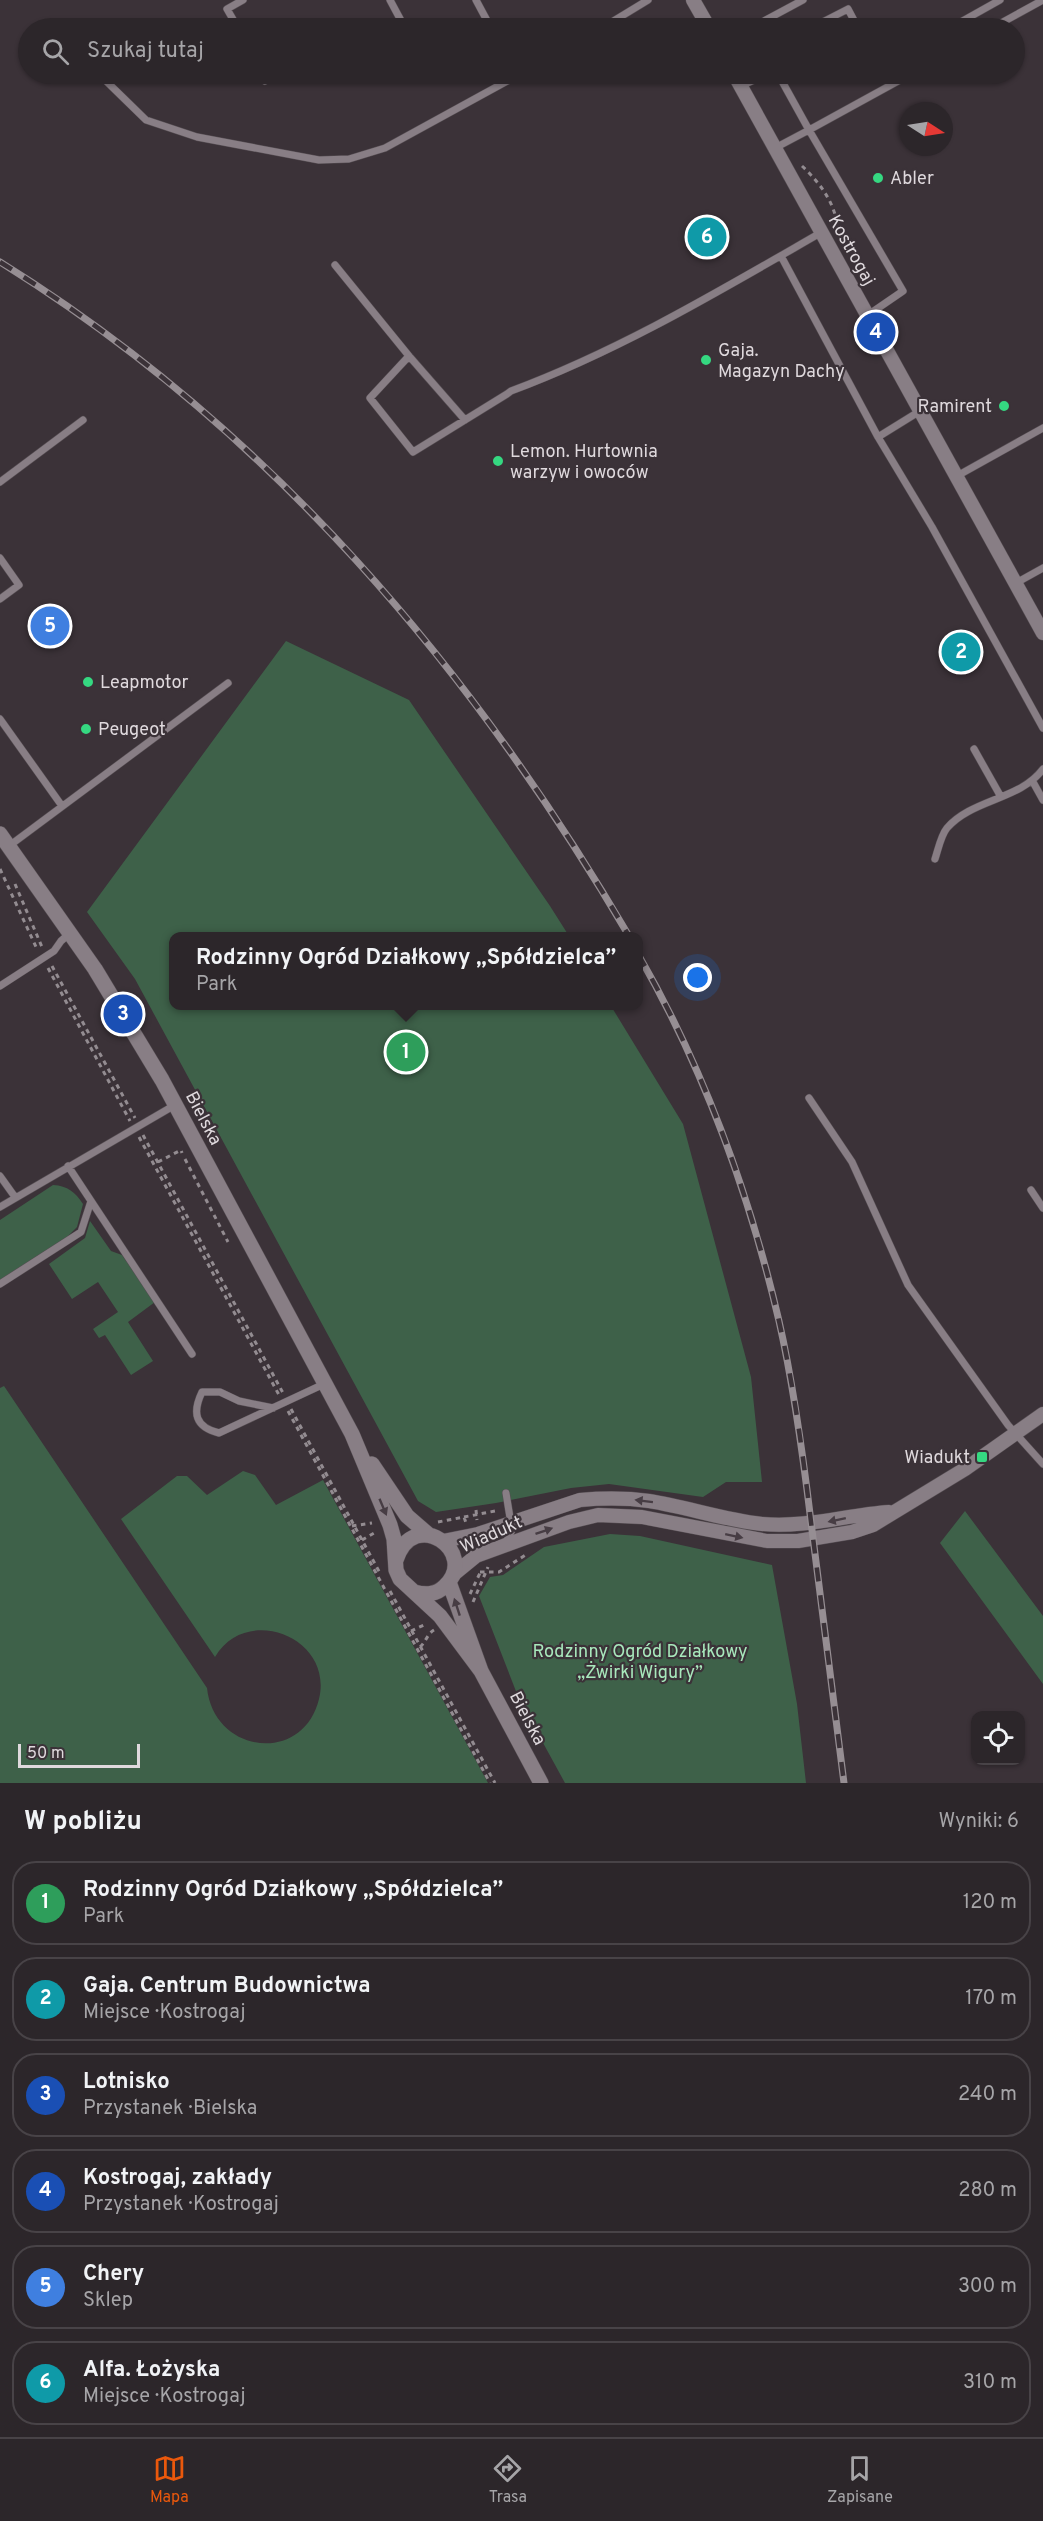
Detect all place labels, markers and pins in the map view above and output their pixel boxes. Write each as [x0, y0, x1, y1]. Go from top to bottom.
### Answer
place label: Abler [890, 168, 934, 191]
marker: Abler [871, 171, 885, 185]
pin: 6 [688, 214, 726, 260]
pin: 4 [856, 310, 896, 354]
place label: Gaja. Magazyn Dachy [718, 340, 845, 384]
marker: Gaja. Magazyn Dachy [699, 353, 713, 367]
place label: Ramirent [918, 396, 992, 419]
marker: Ramirent [997, 399, 1011, 413]
place label: Lemon. Hurtownia warzyw i owoców [510, 441, 658, 485]
marker: Lemon. Hurtownia warzyw i owoców [491, 454, 505, 468]
pin: 5 [31, 604, 70, 648]
pin: 2 [942, 630, 980, 674]
place label: Leapmotor [100, 672, 188, 695]
marker: Leapmotor [81, 675, 95, 689]
place label: Peugeot [98, 719, 166, 742]
marker: Peugeot [79, 722, 93, 736]
pin: 3 [104, 992, 142, 1036]
pin: 1 [386, 1030, 426, 1074]
place label: Wiadukt [904, 1447, 970, 1470]
marker: Wiadukt [975, 1450, 989, 1464]

